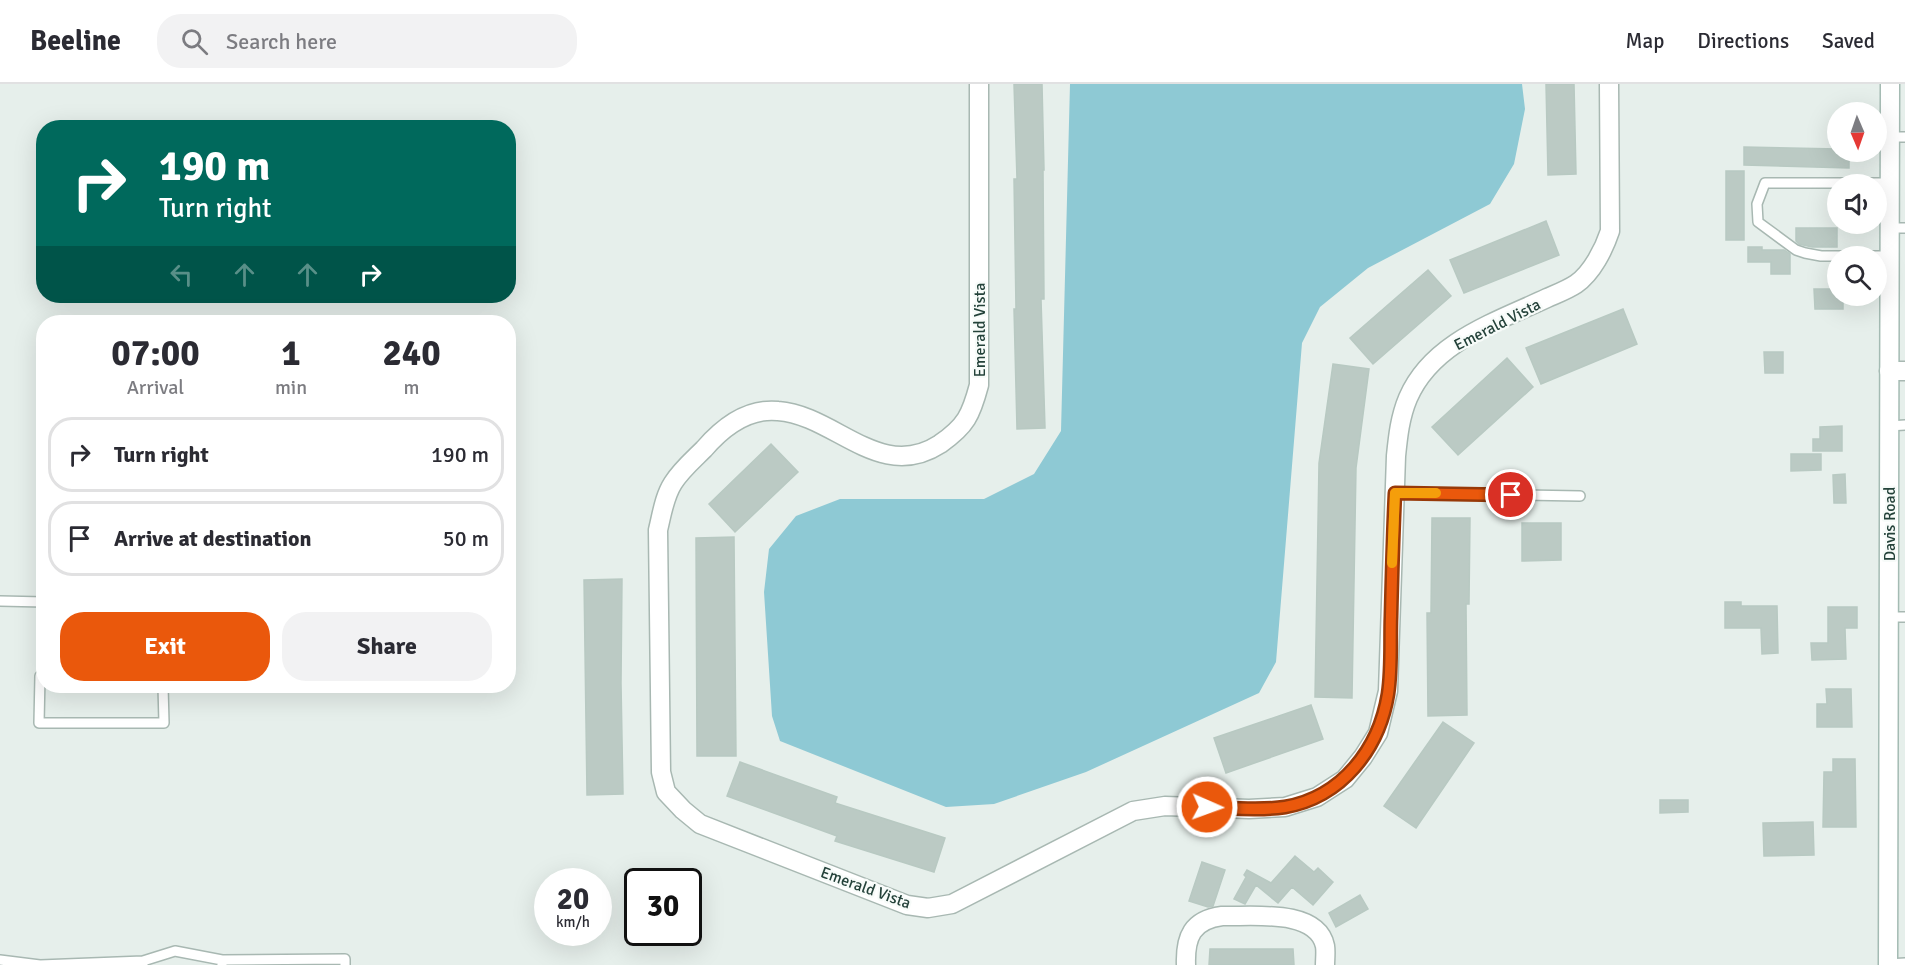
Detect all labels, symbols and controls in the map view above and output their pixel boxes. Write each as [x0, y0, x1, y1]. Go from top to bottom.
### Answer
search box [157, 14, 577, 68]
text: Beeline [30, 24, 121, 58]
icon: search [178, 25, 211, 58]
text: Search here [226, 28, 337, 55]
text: Map [1626, 28, 1664, 54]
text: Directions [1697, 28, 1789, 54]
text: Saved [1822, 28, 1875, 54]
north arrow [1827, 102, 1887, 162]
map controls [1827, 102, 1887, 306]
text: 190 m [159, 141, 270, 192]
icon: right [60, 144, 138, 222]
button: sound [1827, 174, 1887, 234]
text: Turn right [159, 192, 272, 225]
button: search [1827, 246, 1887, 306]
icon: left [165, 258, 198, 291]
icon: ahead [228, 258, 261, 291]
icon: ahead [291, 258, 324, 291]
icon: right [354, 258, 387, 291]
street label: Emerald Vista [970, 283, 990, 377]
street label: Emerald Vista [1451, 295, 1544, 355]
text: 07:00 [111, 331, 200, 376]
text: 1 [281, 331, 301, 376]
text: 240 [382, 331, 441, 376]
text: Arrival [127, 375, 184, 400]
text: min [275, 375, 307, 400]
text: m [404, 375, 420, 400]
icon: right [63, 438, 96, 471]
text: Turn right [114, 441, 209, 468]
text: 190 m [431, 441, 489, 468]
pin [1485, 469, 1536, 520]
icon: arrive [1494, 478, 1527, 511]
street label: Davis Road [1880, 487, 1900, 561]
icon: arrive [63, 522, 96, 555]
text: Arrive at destination [114, 525, 311, 552]
text: 50 m [443, 525, 489, 552]
button: Exit [60, 612, 270, 681]
button: Share [282, 612, 492, 681]
position arrow [1175, 775, 1239, 839]
street label: Emerald Vista [818, 862, 914, 914]
speed limit sign: 30 [624, 868, 702, 946]
text: 20 [557, 881, 589, 918]
text: km/h [556, 913, 590, 931]

